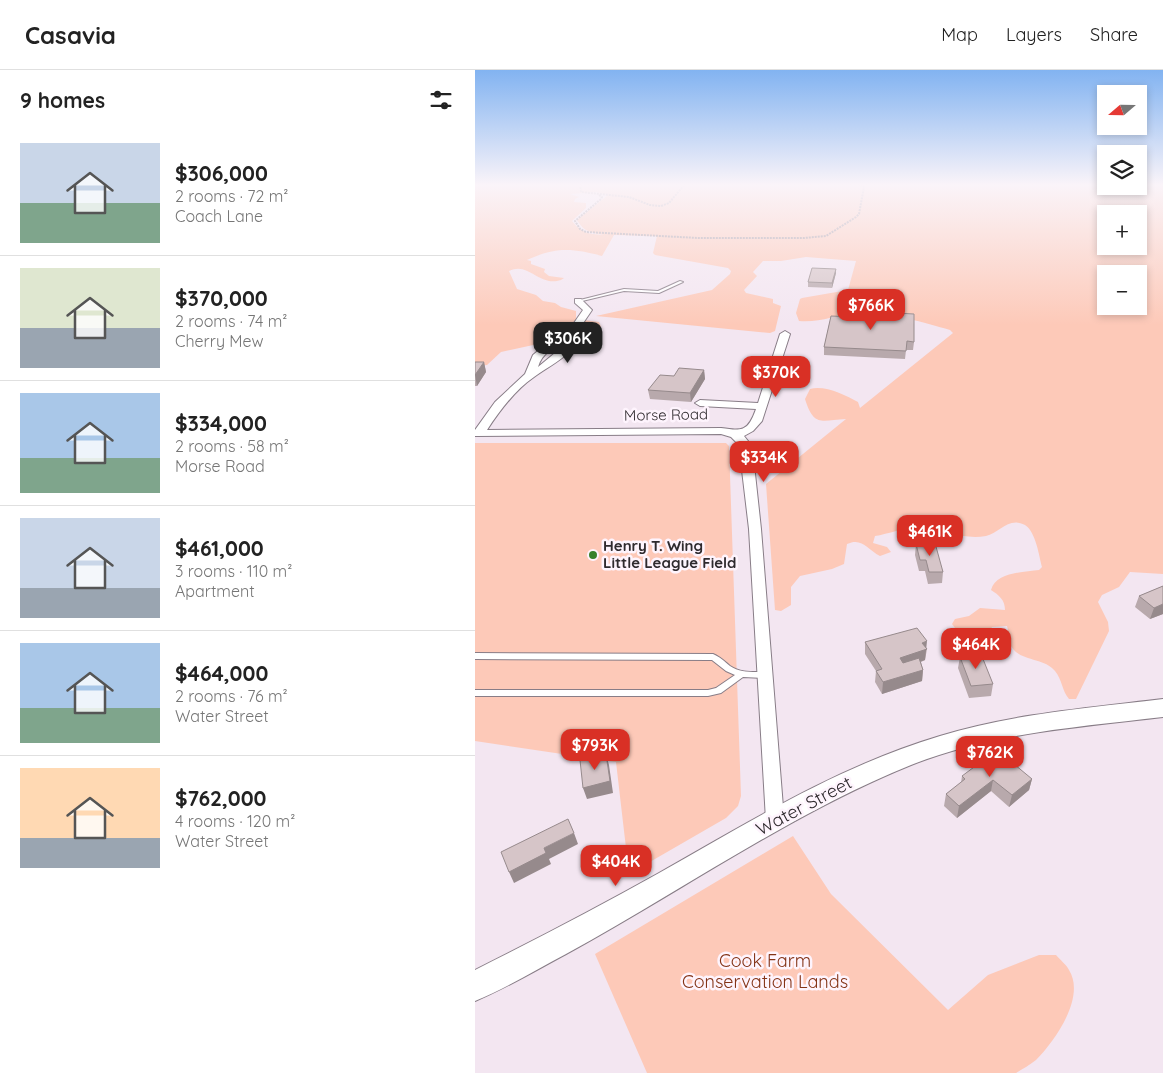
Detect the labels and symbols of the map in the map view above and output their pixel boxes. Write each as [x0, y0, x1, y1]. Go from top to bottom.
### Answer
north arrow [1097, 85, 1147, 135]
pin: $766K [836, 288, 906, 331]
pin: $306K [533, 322, 603, 364]
pin: $370K [741, 356, 811, 398]
street label: Morse Road [624, 404, 708, 425]
pin: $334K [729, 440, 799, 483]
pin: $461K [895, 514, 965, 557]
place label: Henry T. Wing Little League Field [603, 536, 736, 572]
marker: Henry T. Wing Little League Field [587, 549, 599, 561]
pin: $464K [941, 628, 1011, 670]
pin: $793K [560, 728, 630, 771]
pin: $762K [955, 736, 1025, 778]
street label: Water Street [752, 771, 856, 840]
pin: $404K [581, 844, 651, 887]
park label: Cook Farm Conservation Lands [682, 949, 848, 993]

